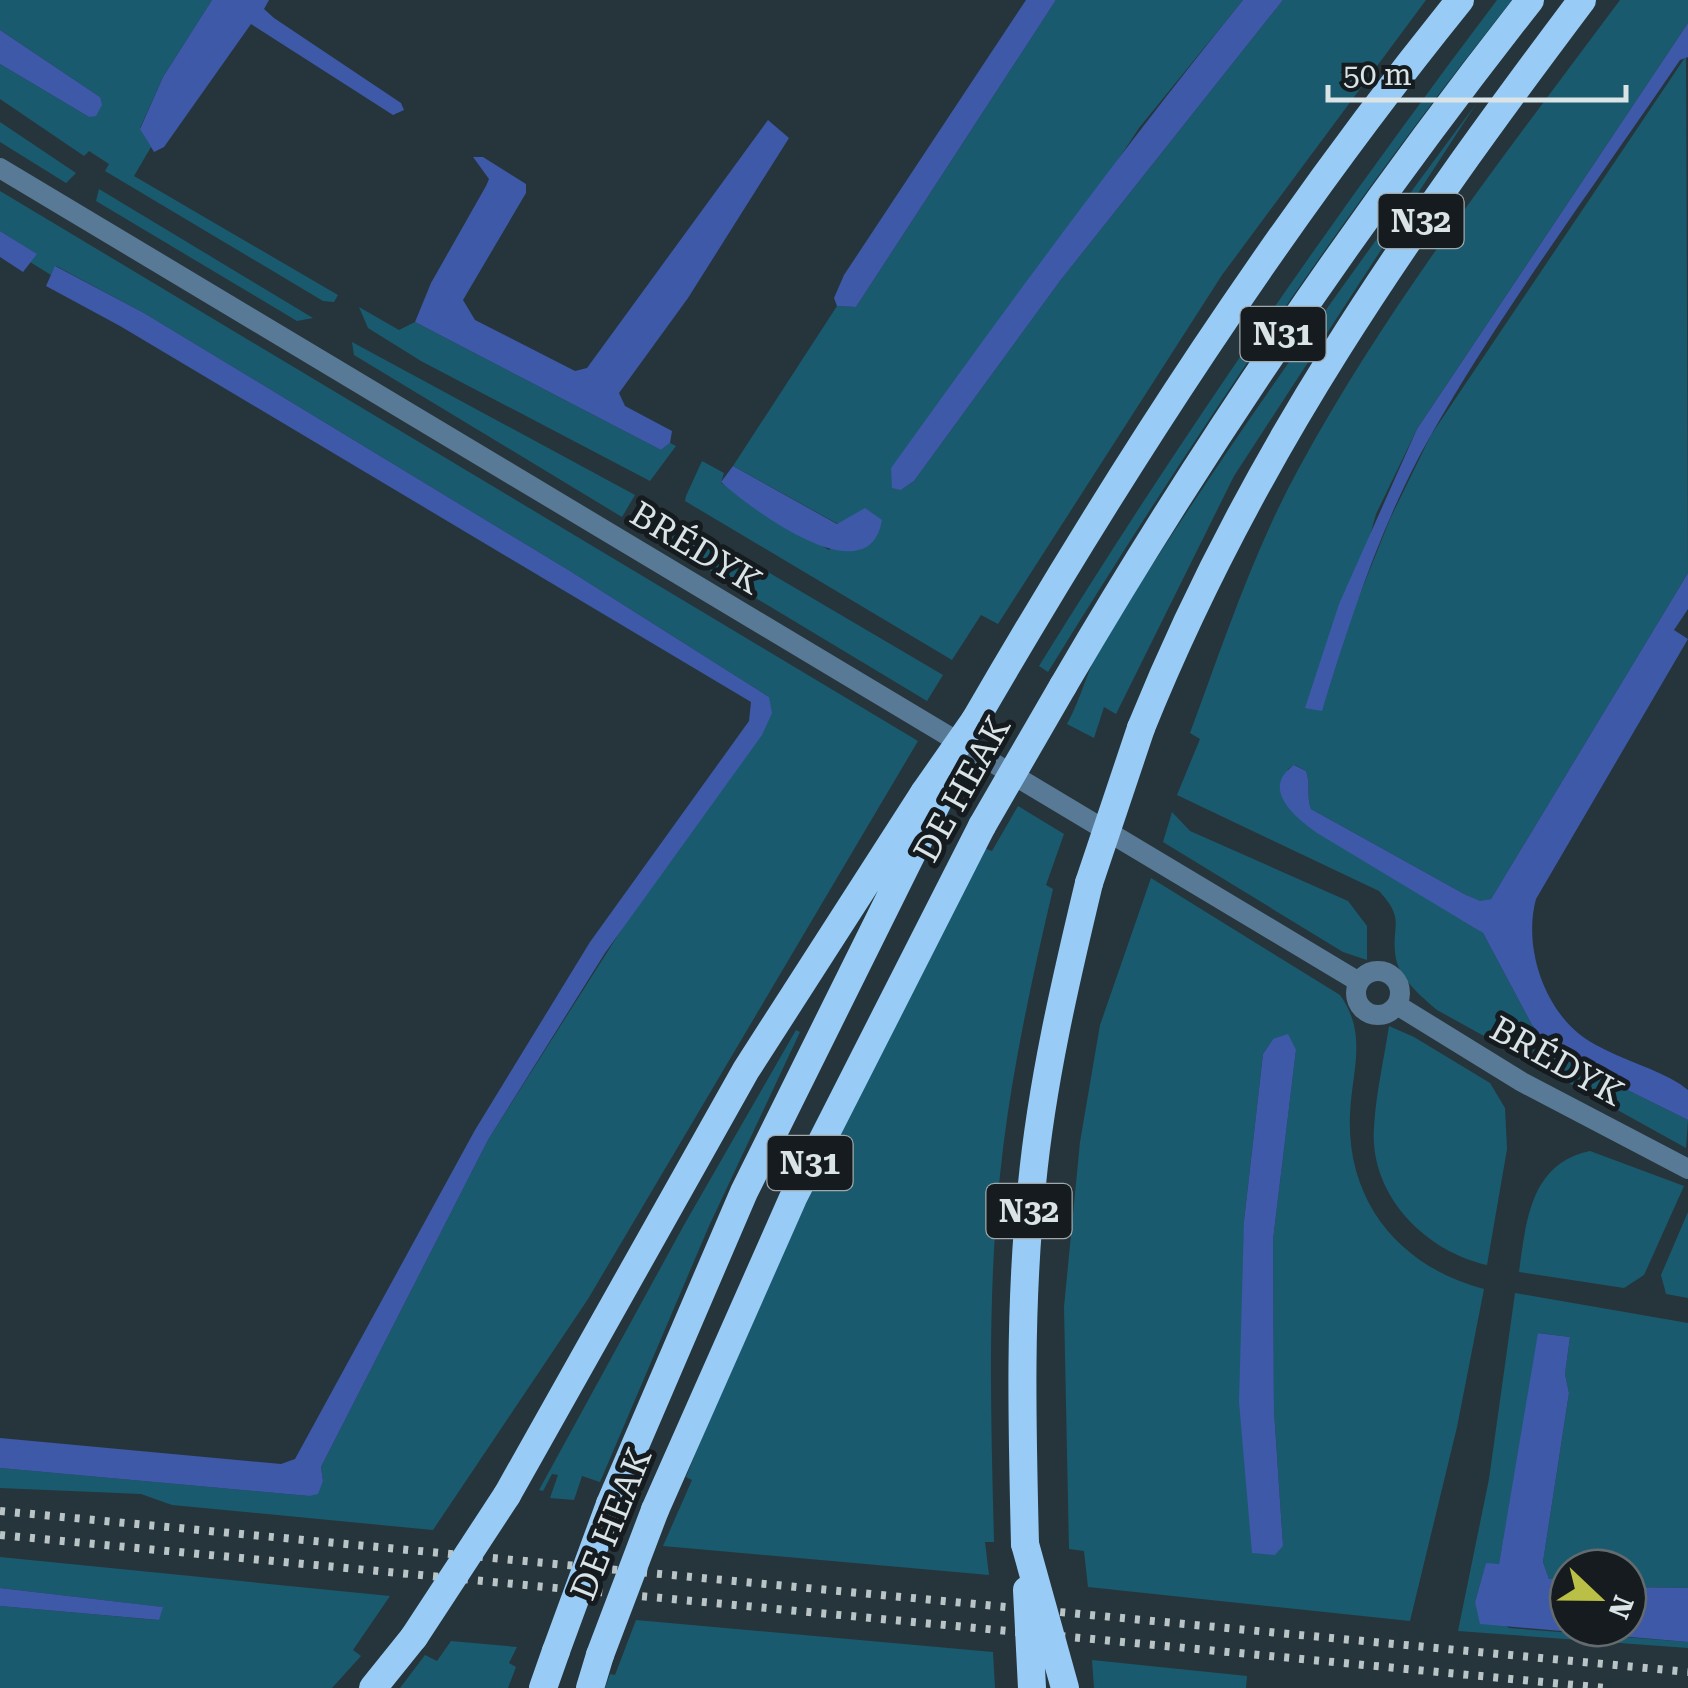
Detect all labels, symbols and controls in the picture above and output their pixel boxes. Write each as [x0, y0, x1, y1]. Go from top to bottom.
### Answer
scale bar [1328, 40, 1626, 102]
text: 50 m [1343, 57, 1412, 92]
road number: N32 [1378, 194, 1464, 248]
road number: N31 [1240, 307, 1326, 361]
street label: BRÉDYK [623, 493, 769, 603]
street label: DE HEAK [906, 709, 1019, 869]
street label: BRÉDYK [1483, 1008, 1630, 1115]
road number: N31 [768, 1136, 852, 1190]
road number: N32 [986, 1184, 1072, 1238]
street label: DE HEAK [563, 1442, 660, 1606]
north arrow [1548, 1548, 1648, 1648]
text: N [1601, 1591, 1640, 1623]

